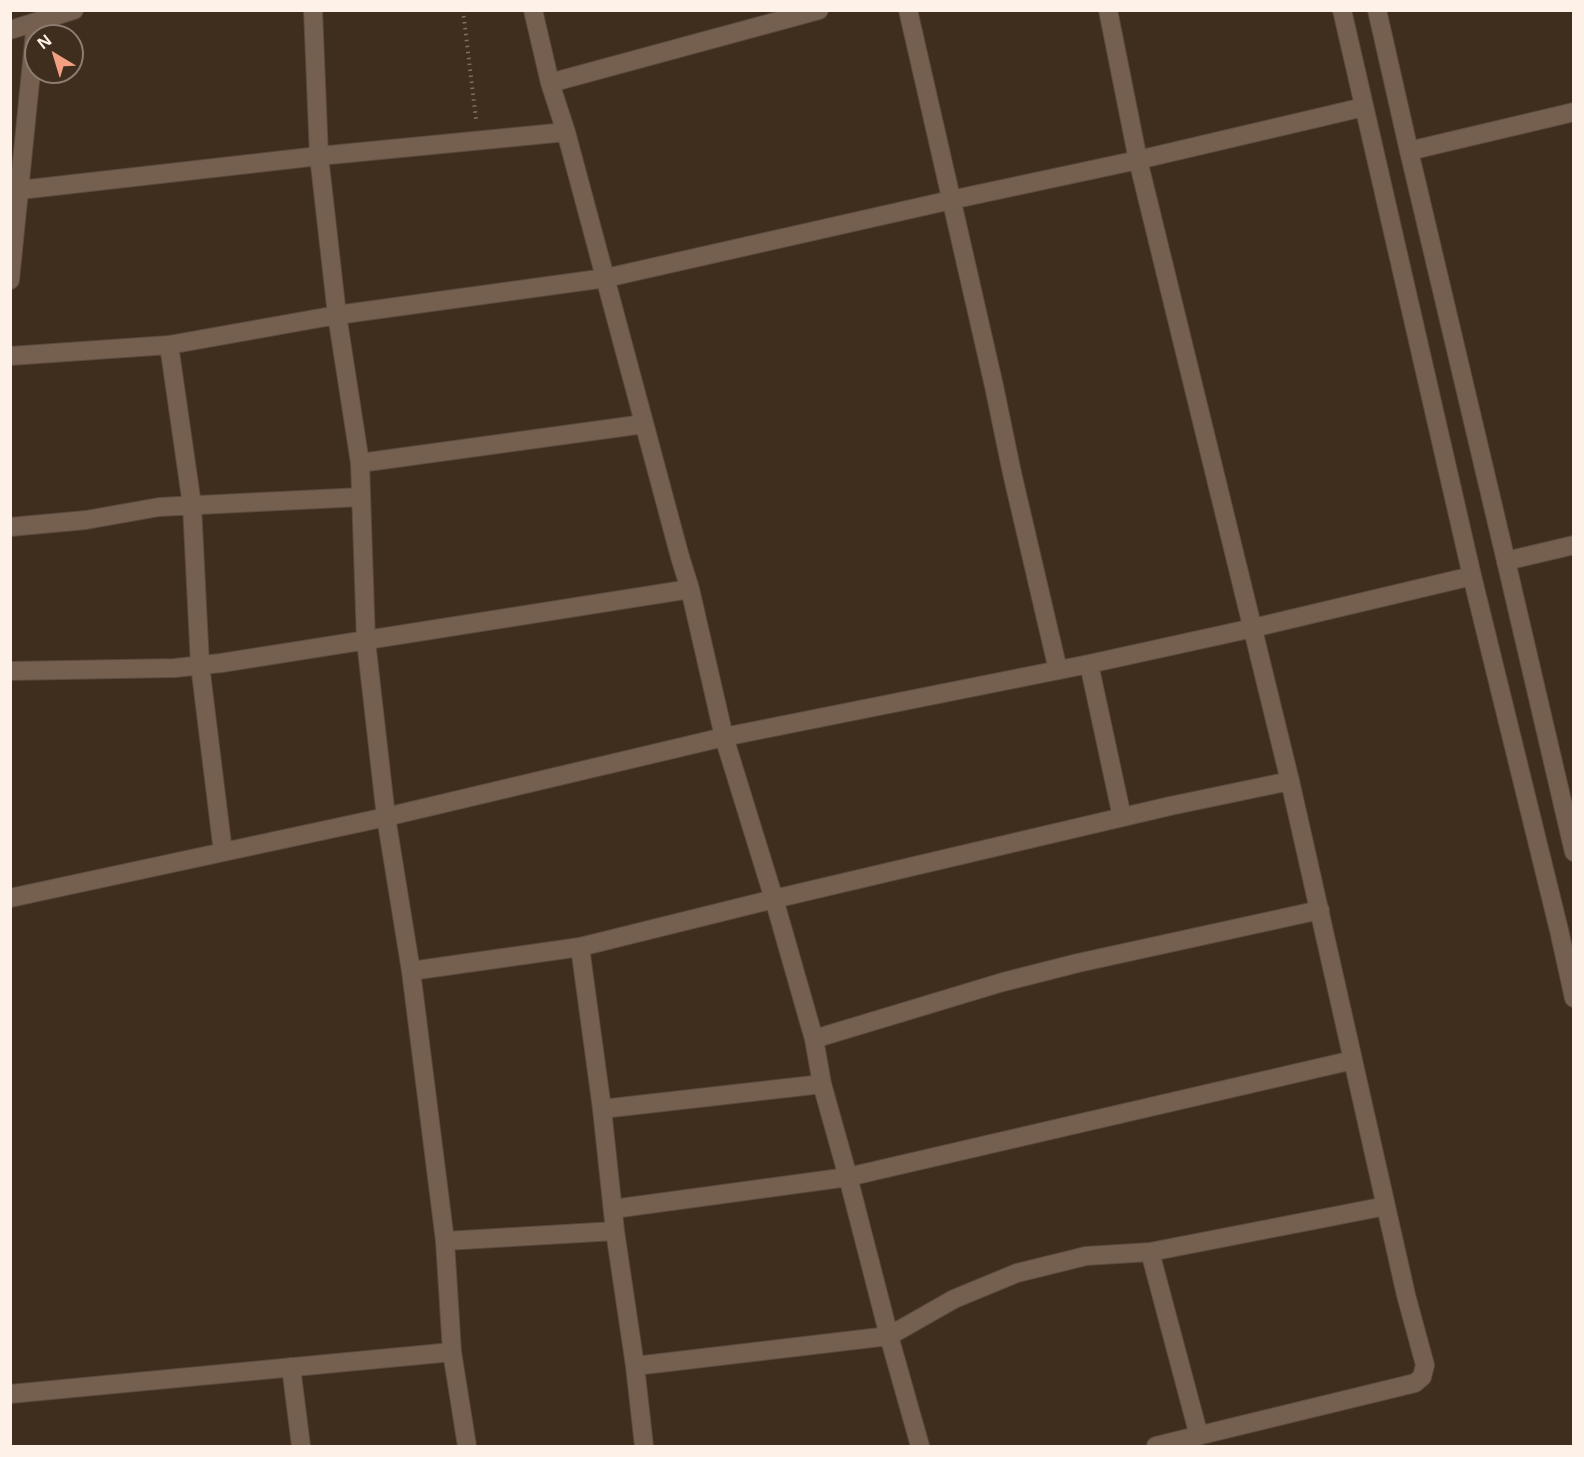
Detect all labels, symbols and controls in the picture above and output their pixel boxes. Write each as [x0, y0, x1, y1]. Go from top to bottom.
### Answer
north arrow [24, 24, 84, 84]
text: N [32, 29, 56, 54]

